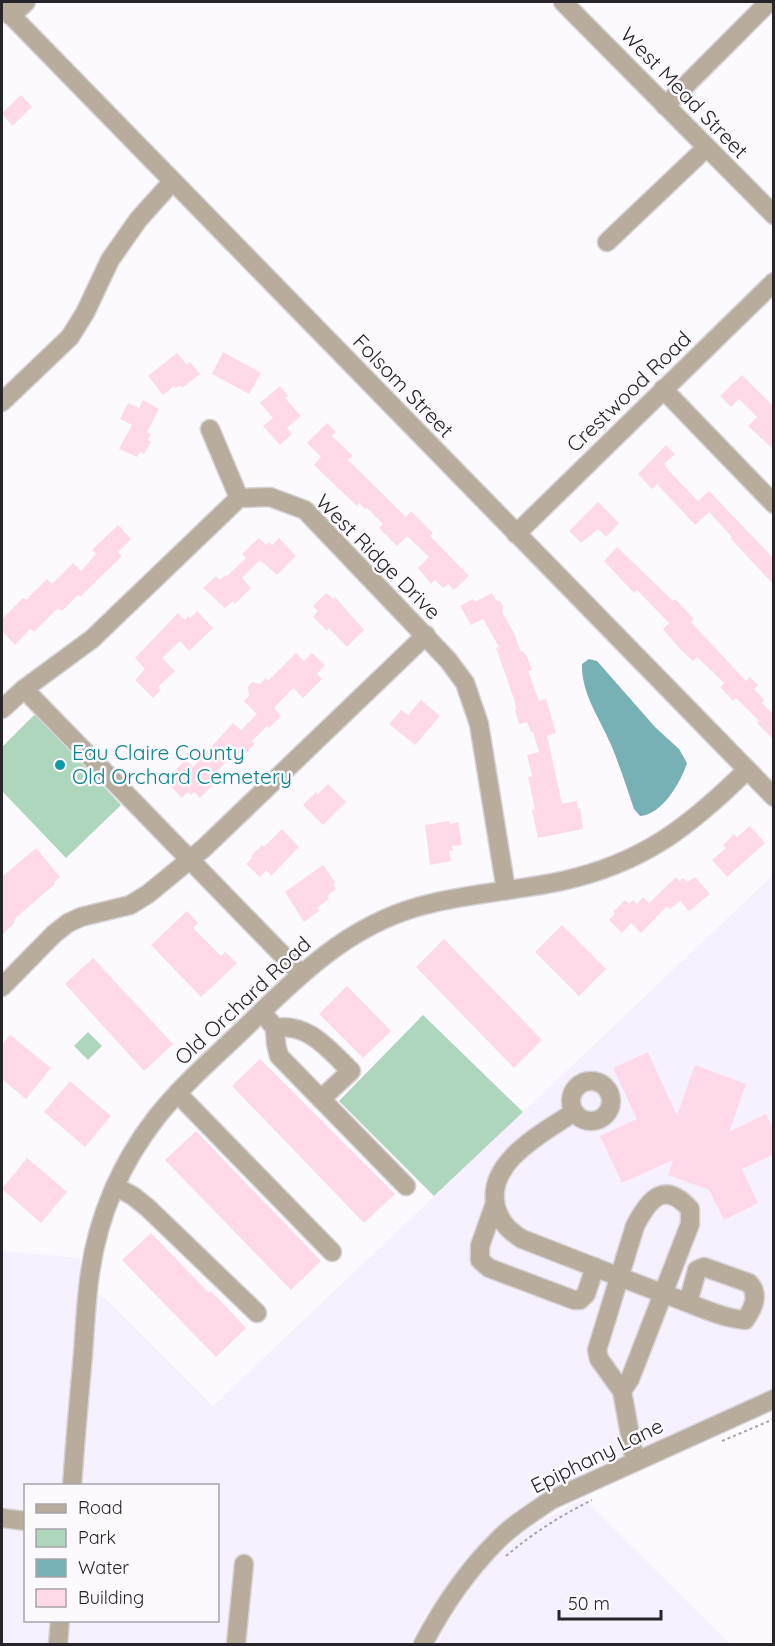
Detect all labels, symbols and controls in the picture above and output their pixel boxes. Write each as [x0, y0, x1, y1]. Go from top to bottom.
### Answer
street label: West Mead Street [615, 21, 754, 163]
street label: Crestwood Road [561, 325, 696, 457]
street label: Folsom Street [348, 328, 460, 442]
street label: West Ridge Drive [311, 488, 447, 624]
place label: Eau Claire County Old Orchard Cemetery [72, 739, 292, 789]
marker: Eau Claire County Old Orchard Cemetery [53, 758, 67, 772]
street label: Old Orchard Road [169, 931, 316, 1070]
street label: Epiphany Lane [526, 1412, 667, 1498]
legend [24, 1484, 219, 1622]
text: Road [78, 1496, 123, 1519]
text: Park [78, 1526, 116, 1549]
text: Water [78, 1556, 129, 1579]
scale bar [559, 1583, 661, 1621]
text: Building [78, 1586, 144, 1609]
text: 50 m [568, 1592, 610, 1615]

